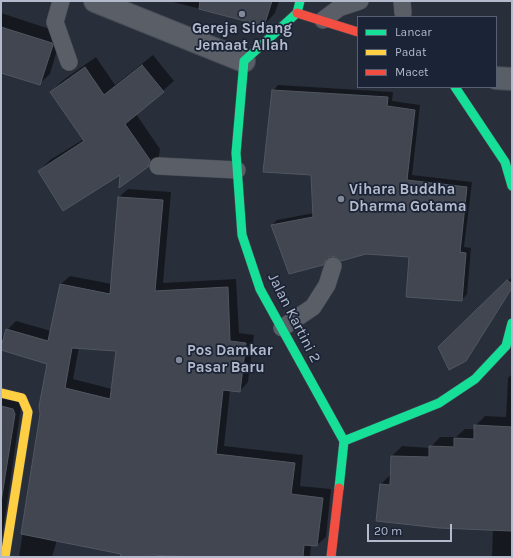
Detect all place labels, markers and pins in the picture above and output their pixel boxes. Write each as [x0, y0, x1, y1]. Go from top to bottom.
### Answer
marker: Gereja Sidang Jemaat Allah [237, 9, 247, 19]
place label: Gereja Sidang Jemaat Allah [192, 20, 292, 55]
place label: Vihara Buddha Dharma Gotama [349, 181, 466, 216]
marker: Vihara Buddha Dharma Gotama [336, 194, 346, 204]
place label: Pos Damkar Pasar Baru [187, 342, 273, 377]
marker: Pos Damkar Pasar Baru [174, 355, 184, 365]

